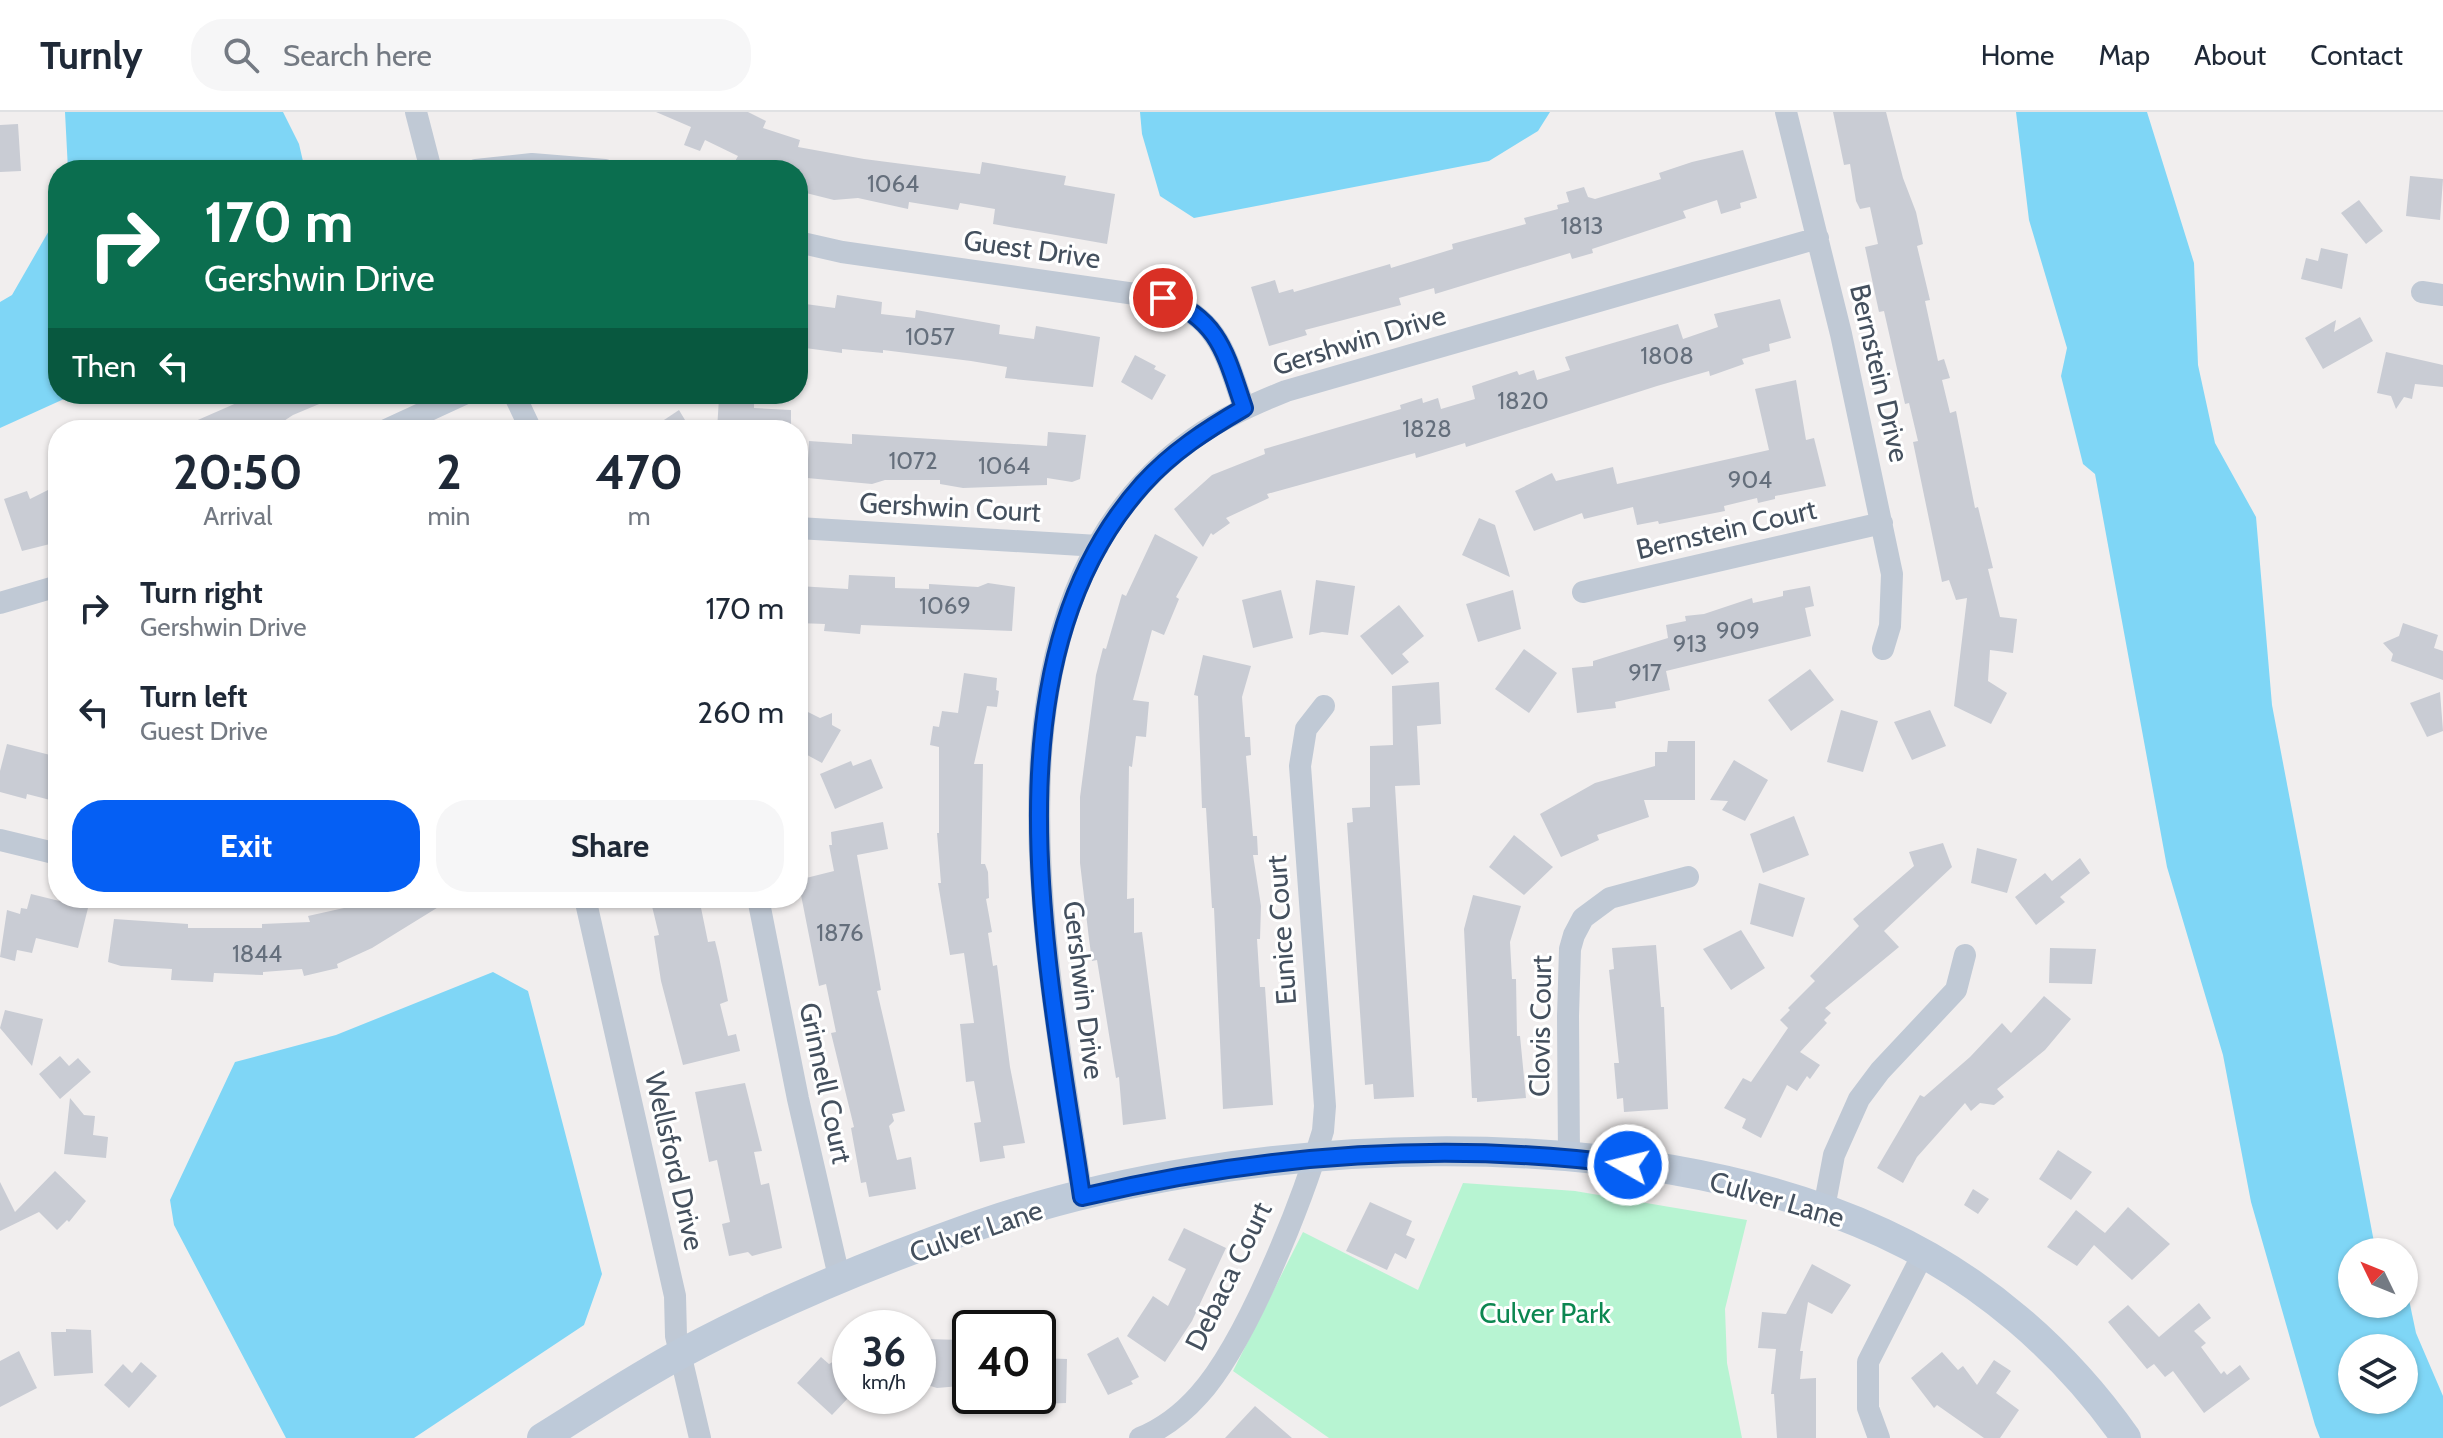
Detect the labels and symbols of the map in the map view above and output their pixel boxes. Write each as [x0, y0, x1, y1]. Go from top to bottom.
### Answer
house number: 1064 [867, 169, 919, 198]
house number: 1813 [1560, 211, 1604, 240]
street label: Guest Drive [961, 223, 1103, 275]
pin [1129, 264, 1197, 332]
street label: Bernstein Drive [1843, 281, 1917, 465]
street label: Gershwin Drive [1268, 298, 1450, 382]
house number: 1057 [905, 322, 955, 351]
house number: 1808 [1640, 341, 1694, 370]
house number: 1820 [1497, 386, 1549, 415]
house number: 1828 [1402, 414, 1452, 443]
house number: 1072 [889, 446, 937, 475]
house number: 1064 [978, 451, 1030, 480]
house number: 904 [1728, 465, 1772, 494]
street label: Gershwin Court [858, 485, 1042, 529]
street label: Bernstein Court [1633, 492, 1819, 566]
house number: 1069 [919, 591, 971, 620]
house number: 909 [1716, 616, 1760, 645]
house number: 913 [1673, 629, 1707, 658]
house number: 917 [1628, 658, 1662, 687]
street label: Eunice Court [1259, 854, 1303, 1006]
street label: Gershwin Drive [1056, 899, 1112, 1081]
house number: 1876 [816, 918, 864, 947]
house number: 1844 [232, 939, 282, 968]
street label: Clovis Court [1522, 955, 1558, 1097]
street label: Grinnell Court [792, 999, 860, 1167]
street label: Wellsford Drive [638, 1068, 712, 1254]
position arrow [1586, 1123, 1670, 1207]
street label: Culver Lane [1706, 1164, 1848, 1234]
street label: Culver Lane [905, 1192, 1047, 1270]
street label: Debaca Court [1177, 1196, 1279, 1356]
north arrow [2338, 1238, 2418, 1318]
park label: Culver Park [1479, 1296, 1611, 1330]
speed limit sign: 40 [952, 1310, 1056, 1414]

